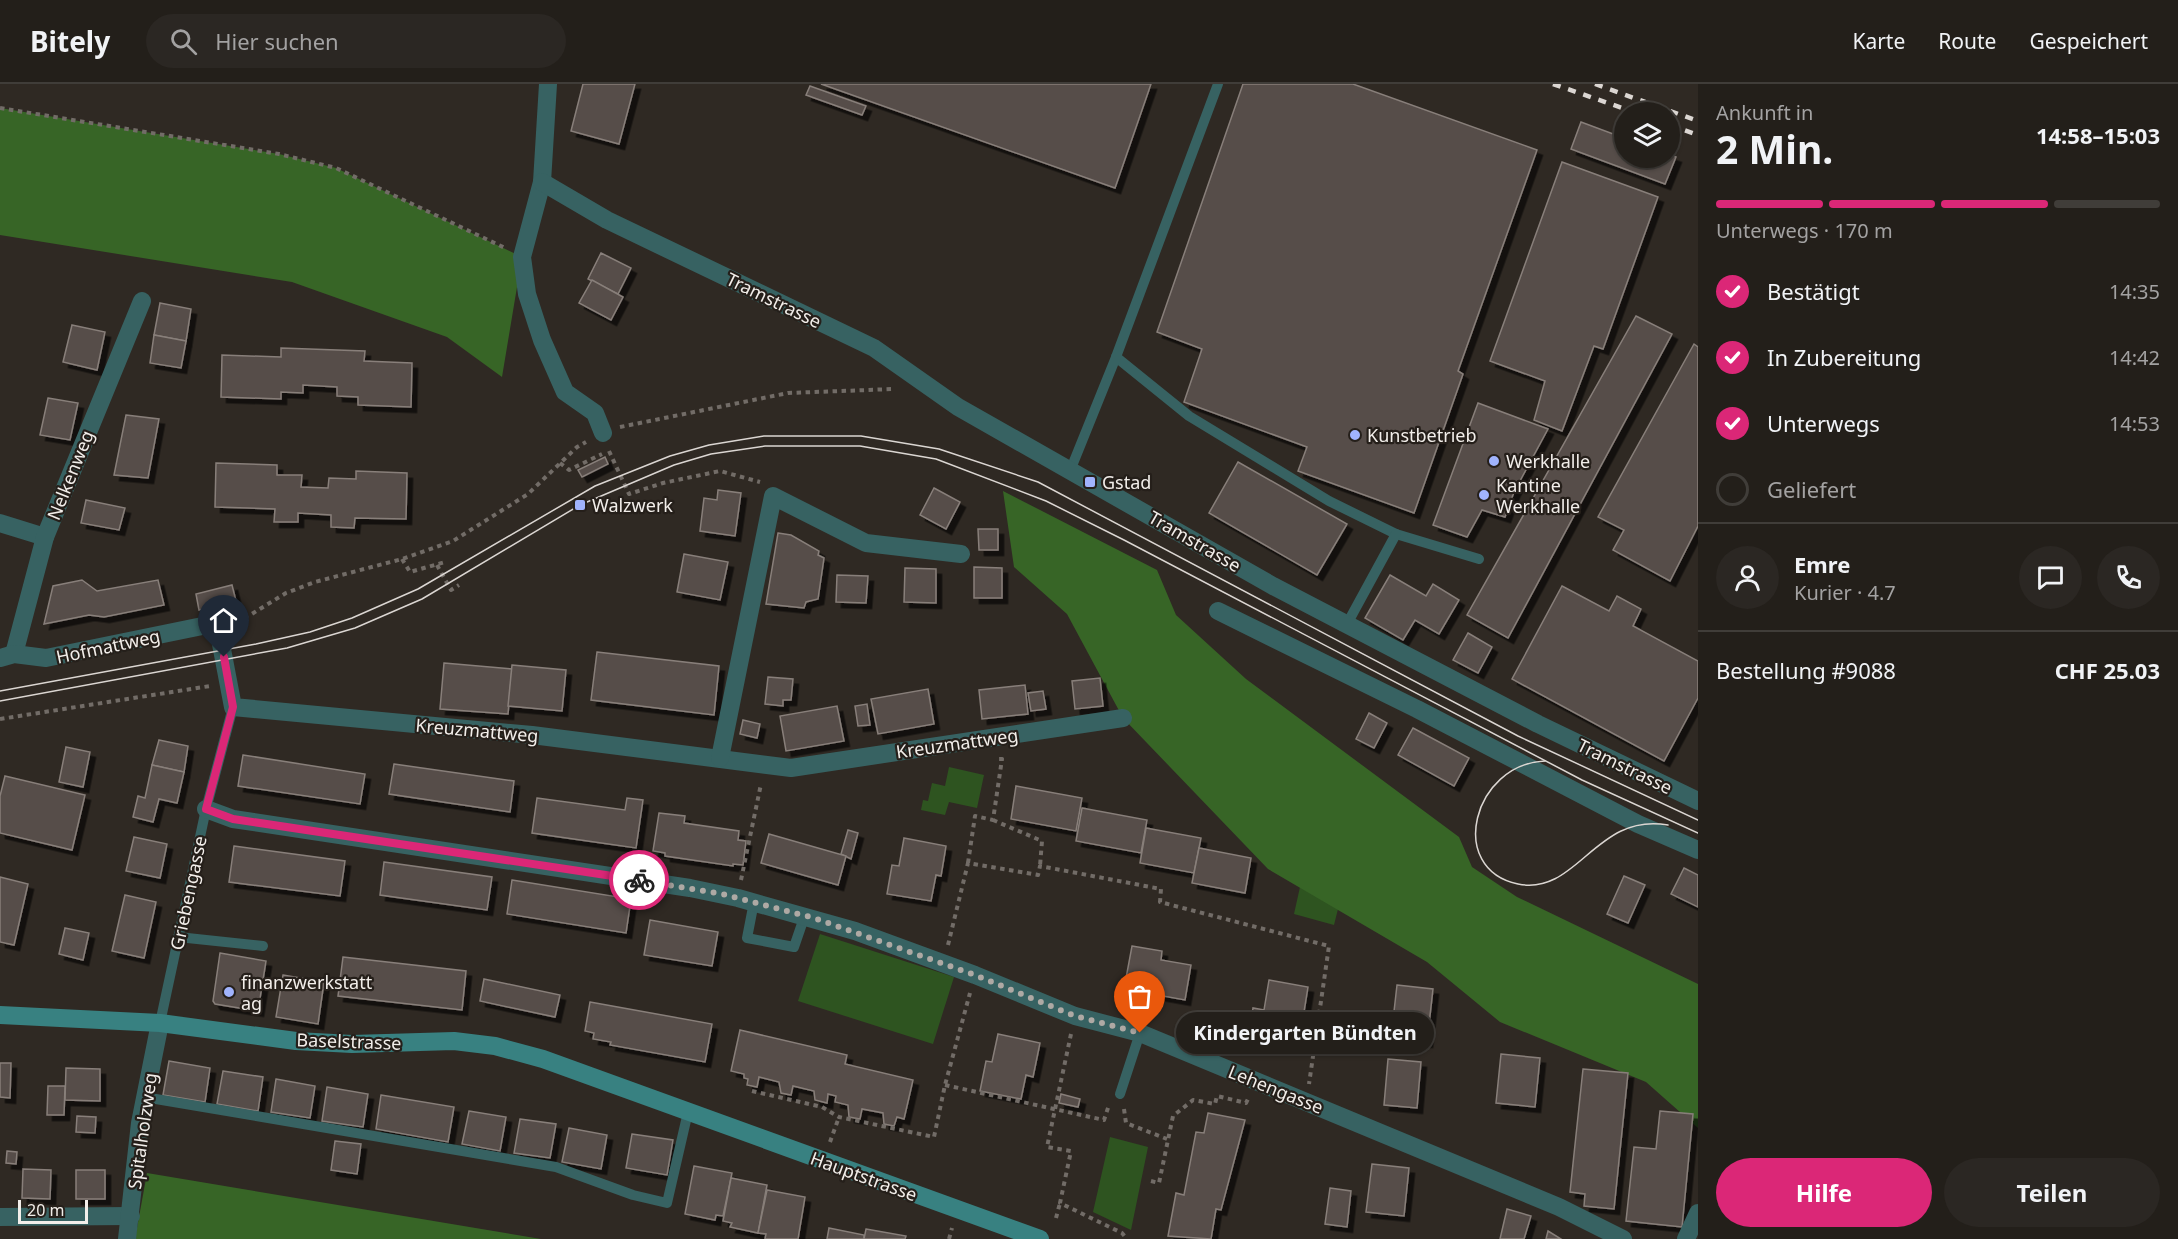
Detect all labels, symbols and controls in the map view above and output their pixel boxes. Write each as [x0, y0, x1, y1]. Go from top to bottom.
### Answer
search box [146, 14, 566, 68]
text: Bitely [30, 22, 110, 60]
icon: search [167, 25, 200, 58]
text: Hier suchen [215, 26, 339, 56]
text: Karte [1852, 27, 1905, 55]
text: Route [1938, 27, 1996, 55]
text: Gespeichert [2029, 27, 2148, 55]
text: Ankunft in [1716, 99, 1813, 126]
map controls [1614, 102, 1680, 168]
button: layers [1614, 102, 1680, 168]
text: 14:58–15:03 [2036, 120, 2160, 150]
text: 2 Min. [1716, 122, 1833, 175]
text: Unterwegs · 170 m [1716, 217, 1893, 244]
street label: Tramstrasse [723, 267, 825, 333]
icon: check [1716, 275, 1749, 308]
text: Bestätigt [1767, 276, 1860, 306]
text: 14:35 [2109, 278, 2160, 305]
icon: check [1716, 341, 1749, 374]
text: In Zubereitung [1767, 342, 1921, 372]
text: 14:42 [2109, 344, 2160, 371]
icon: check [1716, 407, 1749, 440]
text: Unterwegs [1767, 408, 1880, 438]
text: 14:53 [2109, 410, 2160, 437]
place label: Kunstbetrieb [1367, 423, 1477, 447]
street label: Nelkenweg [41, 427, 99, 523]
marker: Kunstbetrieb [1348, 428, 1362, 442]
place label: Werkhalle [1506, 449, 1590, 473]
marker: Werkhalle [1487, 454, 1501, 468]
place label: Gstad [1102, 470, 1151, 494]
place label: Kantine Werkhalle [1496, 473, 1580, 518]
text: Geliefert [1767, 474, 1856, 504]
marker: Gstad [1083, 475, 1097, 489]
marker: Kantine Werkhalle [1477, 488, 1491, 502]
place label: Walzwerk [592, 493, 673, 517]
marker: Walzwerk [573, 498, 587, 512]
street label: Tramstrasse [1144, 505, 1246, 577]
button: person [1716, 546, 1779, 609]
button: chat [2019, 546, 2082, 609]
button: phone [2097, 546, 2160, 609]
text: Emre [1794, 549, 1850, 579]
text: Kurier · 4.7 [1794, 579, 1896, 606]
pin [198, 595, 249, 657]
icon: home [207, 604, 240, 637]
street label: Hofmattweg [54, 623, 162, 669]
text: Bestellung #9088 [1716, 655, 1896, 685]
text: CHF 25.03 [2055, 655, 2160, 685]
street label: Kreuzmattweg [415, 713, 539, 747]
street label: Kreuzmattweg [894, 723, 1020, 763]
street label: Tramstrasse [1574, 733, 1676, 799]
street label: Griebengasse [164, 834, 212, 952]
courier [609, 850, 669, 910]
icon: bike [623, 864, 656, 897]
place label: finanzwerkstatt ag [241, 970, 373, 1015]
pin [1114, 971, 1165, 1033]
icon: bag [1123, 980, 1156, 1013]
marker: finanzwerkstatt ag [222, 985, 236, 999]
callout: Kindergarten Bündten [1176, 1012, 1434, 1054]
text: Kindergarten Bündten [1193, 1019, 1417, 1046]
street label: Baselstrasse [296, 1027, 402, 1055]
street label: Lehengasse [1225, 1059, 1327, 1119]
street label: Spitalholzweg [122, 1071, 162, 1191]
street label: Hauptstrasse [807, 1146, 921, 1206]
button: Hilfe [1716, 1158, 1932, 1227]
button: Teilen [1944, 1158, 2160, 1227]
scale bar [18, 1197, 88, 1224]
text: 20 m [27, 1199, 64, 1221]

